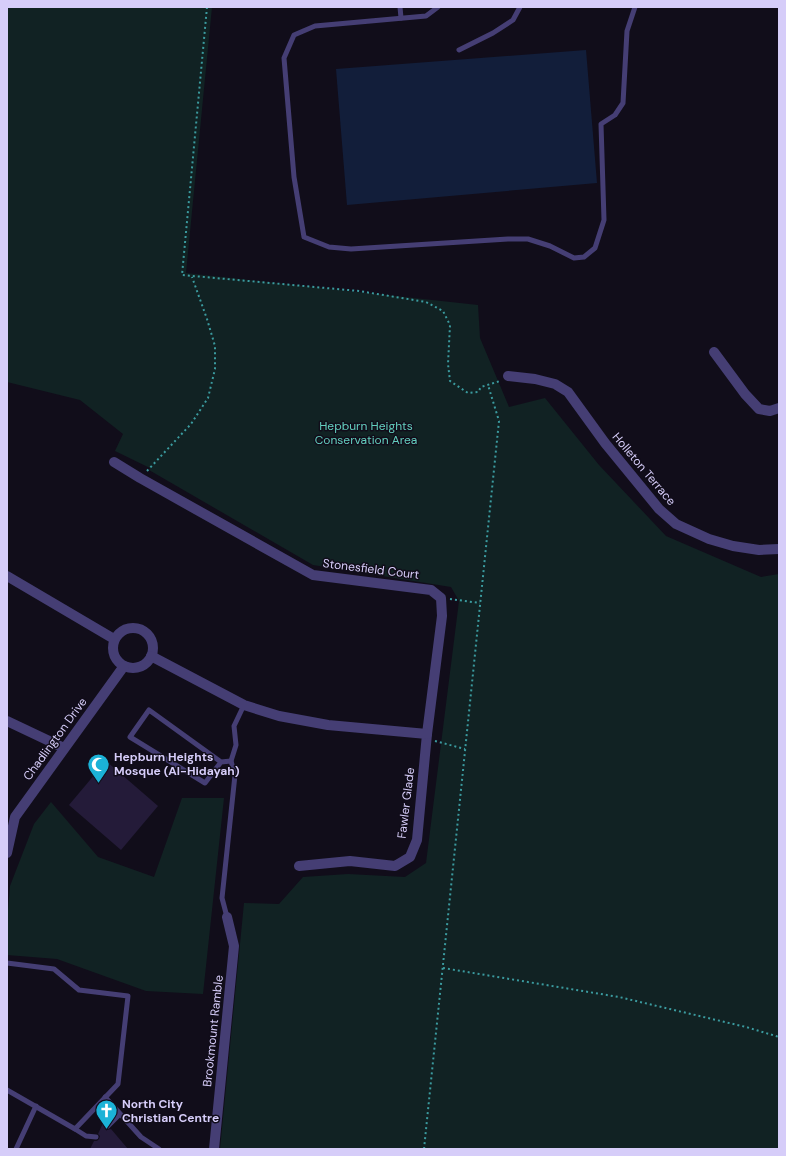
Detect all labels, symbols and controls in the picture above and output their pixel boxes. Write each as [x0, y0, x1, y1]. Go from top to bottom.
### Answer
park label: Hepburn Heights Conservation Area [315, 418, 417, 448]
street label: Holleton Terrace [609, 429, 679, 509]
street label: Stonesfield Court [322, 555, 420, 583]
street label: Chadlington Drive [19, 694, 91, 784]
place label: Hepburn Heights Mosque (Al-Hidayah) [114, 749, 240, 779]
mosque icon: Hepburn Heights Mosque (Al-Hidayah) [85, 751, 111, 784]
street label: Fawler Glade [394, 766, 418, 839]
street label: Brookmount Ramble [199, 974, 227, 1088]
place label: North City Christian Centre [122, 1096, 219, 1126]
church icon: North City Christian Centre [93, 1098, 119, 1131]

